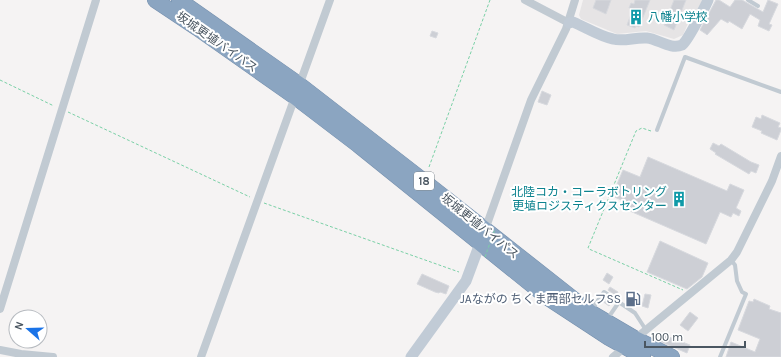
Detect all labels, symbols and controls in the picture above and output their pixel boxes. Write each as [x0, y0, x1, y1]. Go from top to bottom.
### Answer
building icon: 八幡小学校 [627, 8, 645, 26]
street label: 坂城更埴バイパス [174, 9, 260, 75]
place label: 八幡小学校 [648, 10, 708, 24]
road number: 18 [414, 172, 434, 190]
place label: 北陸コカ・コーラボトリング 更埴ロジスティクスセンター [511, 185, 667, 213]
street label: 坂城更埴バイパス [438, 190, 522, 262]
building icon: 北陸コカ・コーラボトリング 更埴ロジスティクスセンター [670, 190, 688, 208]
fuel station icon: JAながの ちくま西部セルフSS [624, 290, 642, 308]
place label: JAながの ちくま西部セルフSS [460, 292, 621, 306]
north arrow [8, 309, 48, 349]
text: N [12, 320, 27, 332]
scale bar [645, 323, 745, 349]
text: 100 m [651, 330, 683, 344]

